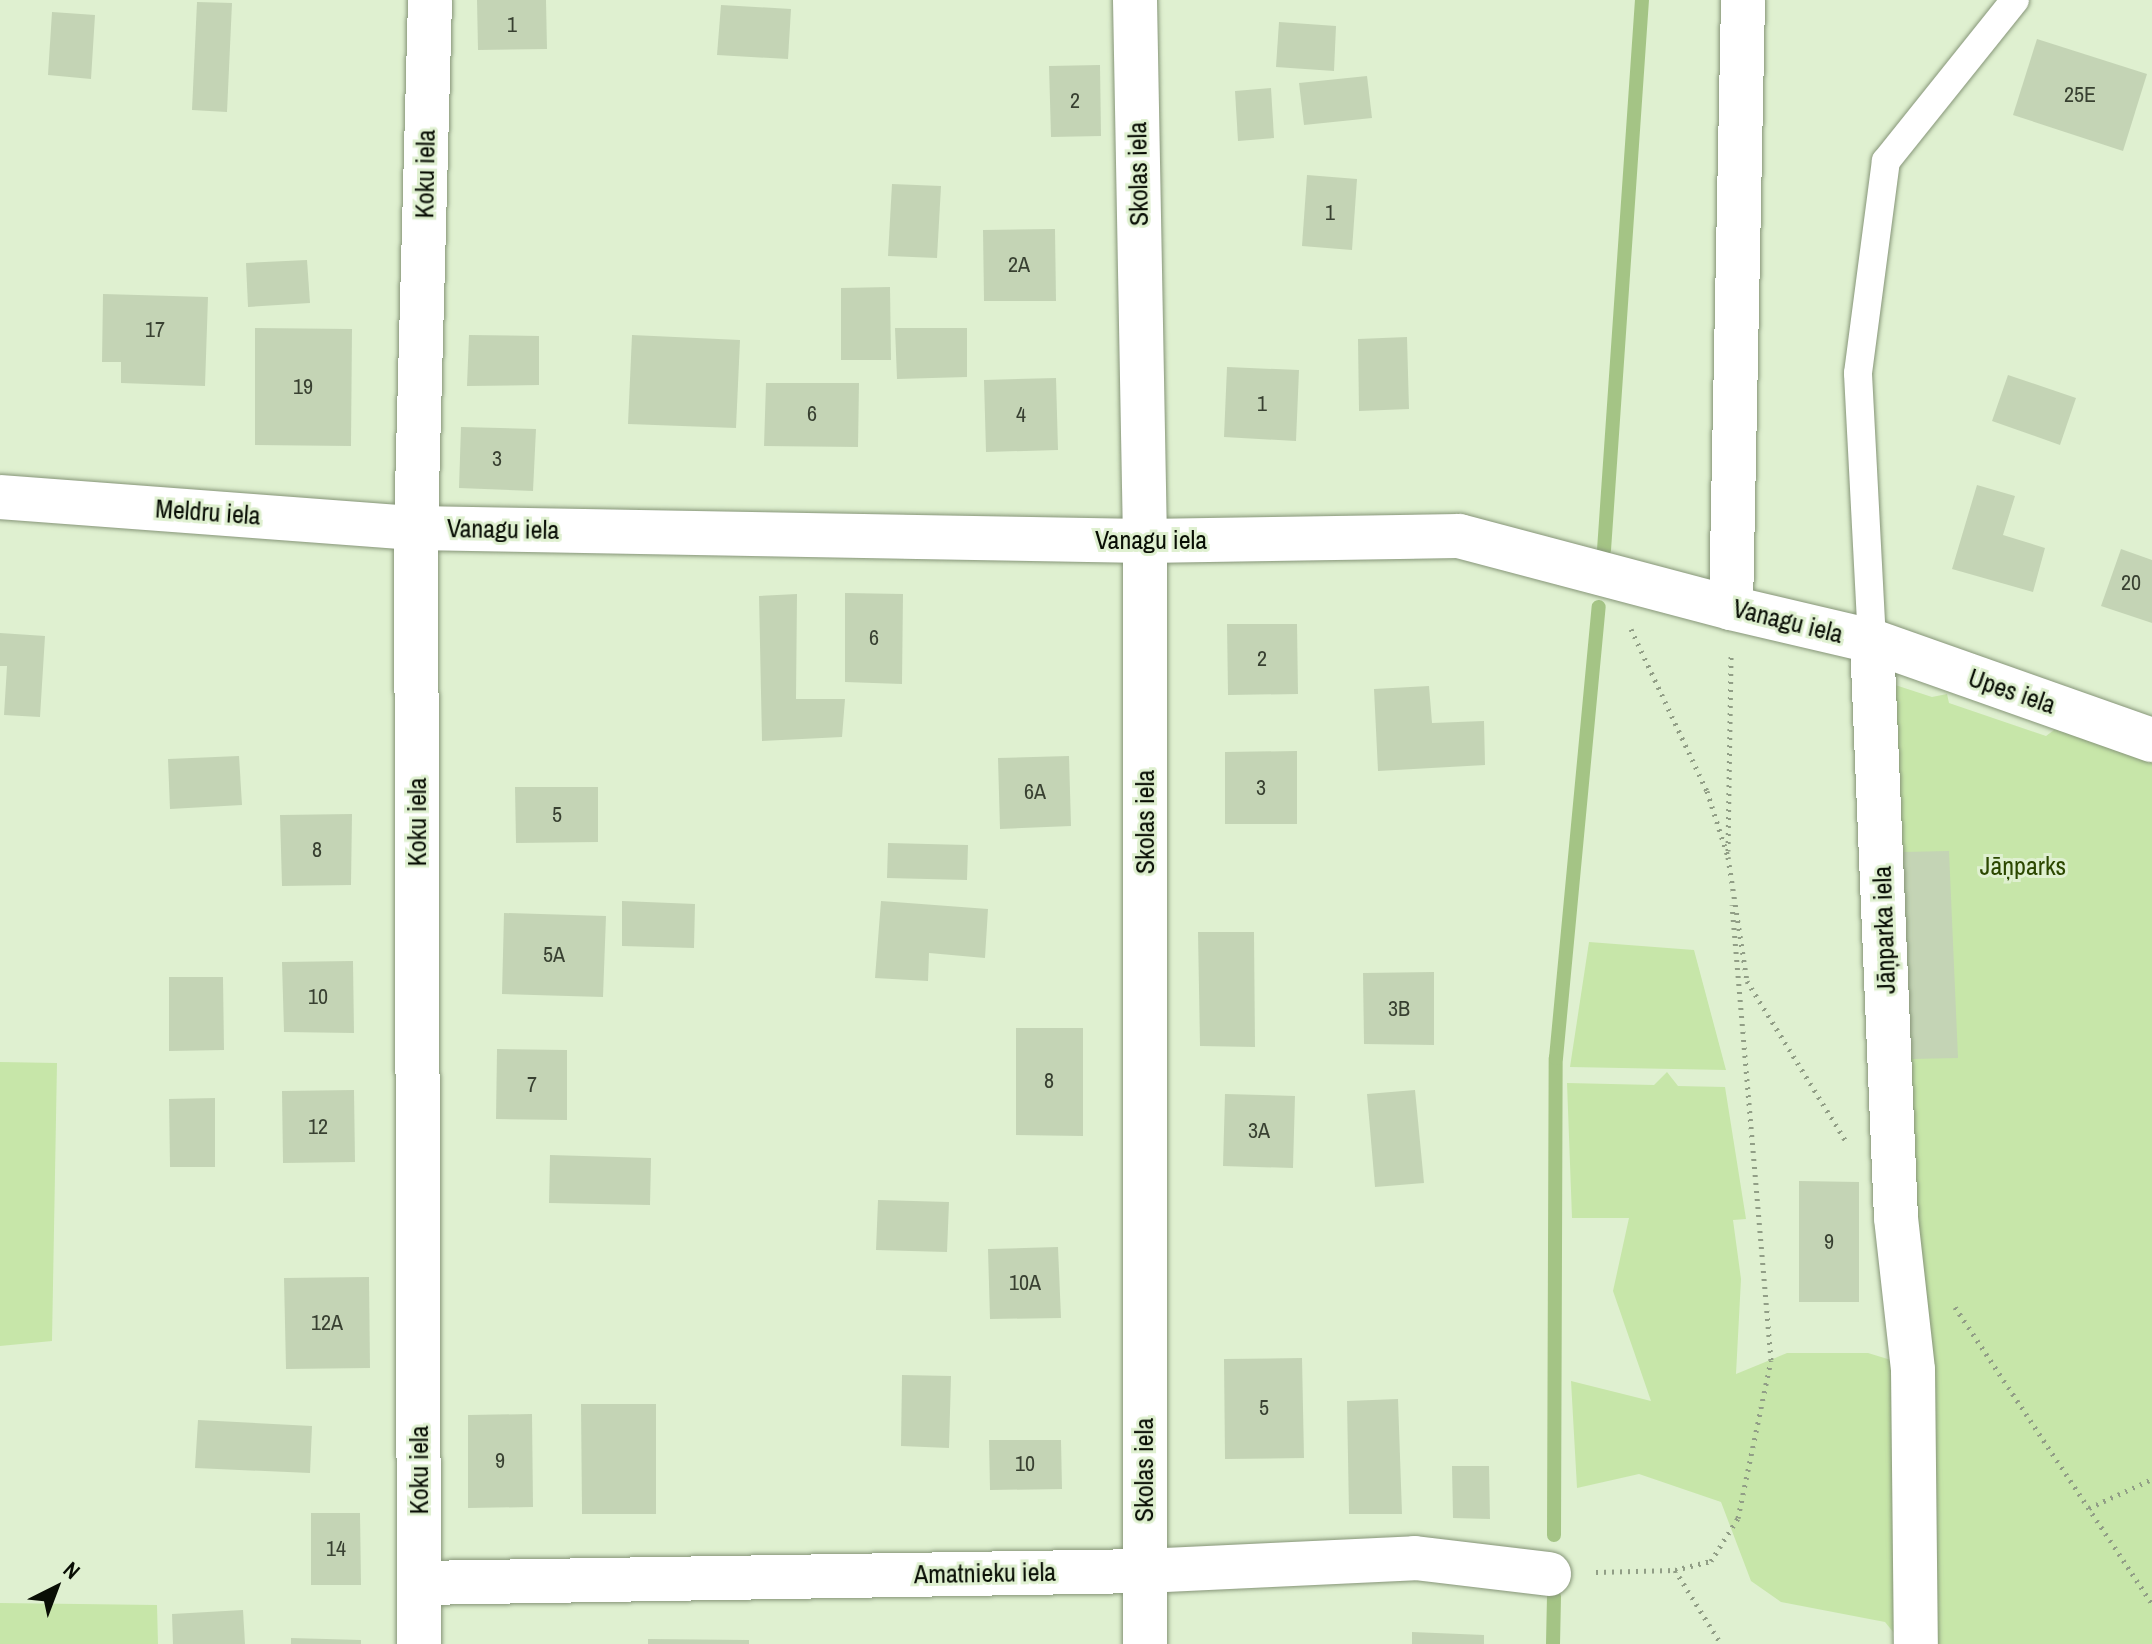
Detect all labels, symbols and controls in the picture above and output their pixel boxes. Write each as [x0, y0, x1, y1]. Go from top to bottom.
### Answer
house number: 1 [507, 12, 517, 38]
house number: 25E [2064, 82, 2096, 108]
house number: 2 [1070, 88, 1080, 114]
street label: Skolas iela [1121, 122, 1155, 226]
street label: Koku iela [409, 129, 441, 219]
house number: 1 [1325, 200, 1335, 226]
house number: 2A [1008, 252, 1030, 278]
house number: 17 [145, 317, 165, 343]
house number: 19 [293, 374, 313, 400]
house number: 1 [1257, 391, 1267, 417]
house number: 6 [807, 401, 817, 427]
house number: 4 [1016, 402, 1026, 428]
house number: 3 [492, 446, 502, 472]
street label: Meldru iela [154, 493, 262, 531]
street label: Vanagu iela [447, 512, 559, 546]
street label: Vanagu iela [1095, 524, 1207, 556]
house number: 20 [2121, 570, 2141, 596]
street label: Vanagu iela [1730, 592, 1846, 650]
house number: 6 [869, 625, 879, 651]
house number: 2 [1257, 646, 1267, 672]
street label: Upes iela [1964, 662, 2060, 720]
street label: Skolas iela [1129, 770, 1161, 874]
house number: 3 [1256, 775, 1266, 801]
street label: Koku iela [401, 778, 433, 866]
house number: 6A [1024, 779, 1046, 805]
house number: 5 [552, 802, 562, 828]
house number: 8 [312, 837, 322, 863]
park label: Jāņparks [1980, 850, 2066, 882]
street label: Jāņparka iela [1866, 865, 1902, 995]
house number: 5A [543, 942, 565, 968]
house number: 10 [308, 984, 328, 1010]
house number: 3B [1388, 996, 1410, 1022]
house number: 8 [1044, 1068, 1054, 1094]
house number: 7 [527, 1072, 537, 1098]
house number: 12 [308, 1114, 328, 1140]
house number: 3A [1248, 1118, 1270, 1144]
house number: 9 [1824, 1229, 1834, 1255]
house number: 10A [1009, 1270, 1041, 1296]
house number: 12A [311, 1310, 343, 1336]
house number: 5 [1259, 1395, 1269, 1421]
street label: Skolas iela [1128, 1418, 1160, 1522]
street label: Koku iela [403, 1426, 435, 1514]
house number: 9 [495, 1448, 505, 1474]
house number: 10 [1015, 1451, 1035, 1477]
house number: 14 [326, 1536, 346, 1562]
north arrow [16, 1548, 96, 1628]
text: N [57, 1555, 87, 1586]
street label: Amatnieku iela [914, 1556, 1056, 1590]

